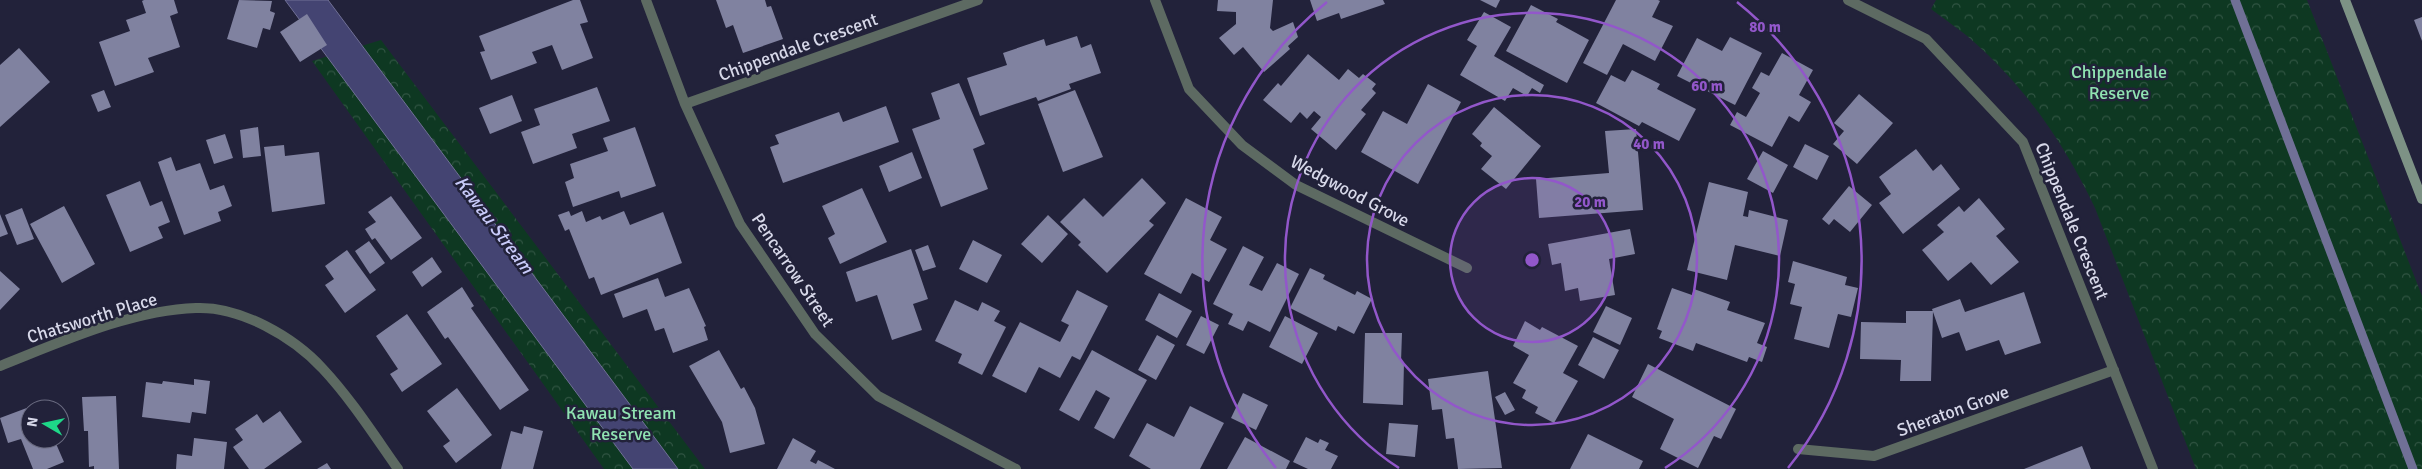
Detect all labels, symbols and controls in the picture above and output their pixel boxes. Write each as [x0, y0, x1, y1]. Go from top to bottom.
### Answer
street label: Chippendale Crescent [715, 8, 881, 86]
text: 80 m [1749, 18, 1781, 36]
park label: Chippendale Reserve [2071, 61, 2167, 104]
text: 60 m [1691, 77, 1723, 95]
text: 40 m [1633, 135, 1665, 153]
street label: Chippendale Crescent [2030, 139, 2114, 303]
street label: Wedgwood Grove [1287, 150, 1413, 232]
water label: Kawau Stream [449, 171, 539, 279]
text: 20 m [1574, 193, 1606, 211]
street label: Pencarrow Street [747, 209, 839, 331]
centre of rings [1523, 251, 1541, 269]
street label: Chatsworth Place [24, 288, 160, 348]
street label: Sheraton Grove [1894, 381, 2012, 441]
north arrow [20, 399, 70, 449]
park label: Kawau Stream Reserve [566, 402, 676, 445]
text: N [23, 416, 42, 428]

